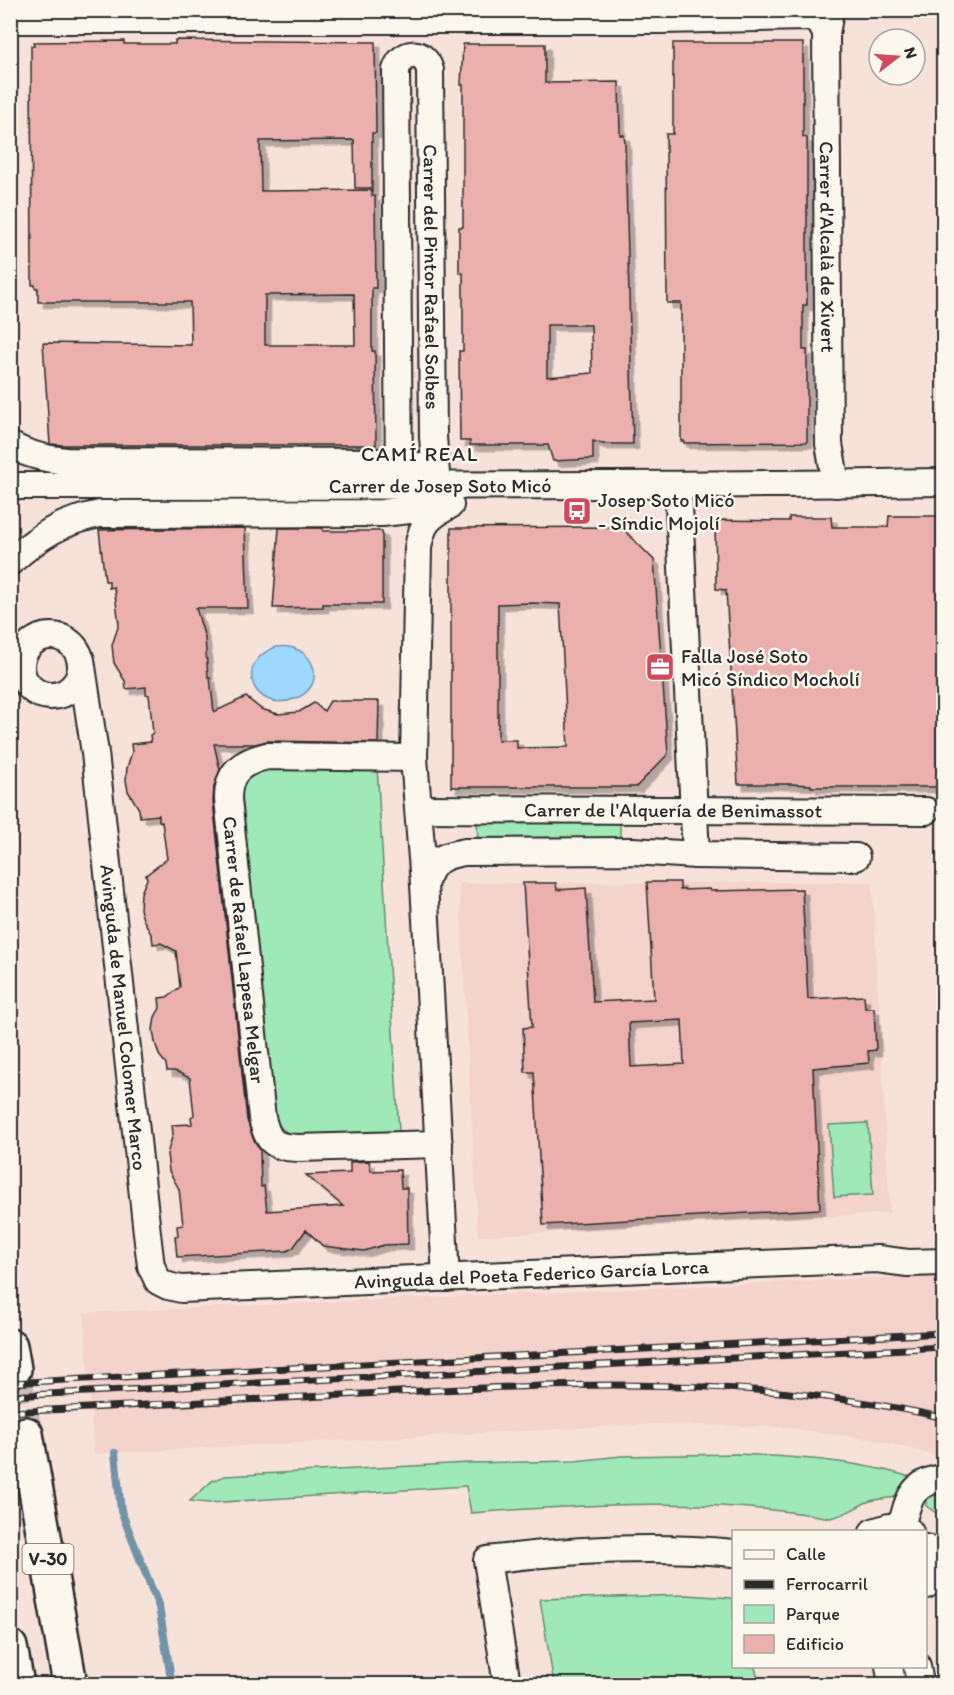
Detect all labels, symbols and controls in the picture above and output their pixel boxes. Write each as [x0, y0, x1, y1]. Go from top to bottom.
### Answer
north arrow [867, 27, 927, 87]
text: N [900, 45, 922, 61]
street label: Carrer d'Alcalà de Xivert [815, 141, 840, 353]
street label: Carrer del Pintor Rafael Solbes [419, 144, 445, 410]
district label: CAMÍ REAL [361, 441, 479, 466]
street label: Carrer de Josep Soto Micó [329, 473, 551, 498]
place label: Josep Soto Micó - Síndic Mojolí [598, 488, 734, 535]
bus stop icon: Josep Soto Micó - Síndic Mojolí [561, 495, 593, 527]
place label: Falla José Soto Micó Síndico Mocholí [681, 644, 860, 691]
office icon: Falla José Soto Micó Síndico Mocholí [644, 651, 676, 683]
street label: Carrer de l'Alquería de Benimassot [524, 797, 823, 823]
street label: Carrer de Rafael Lapesa Melgar [218, 815, 270, 1085]
street label: Avinguda de Manuel Colomer Marco [95, 863, 152, 1172]
street label: Avinguda del Poeta Federico García Lorca [354, 1254, 710, 1294]
legend [732, 1530, 927, 1668]
text: Calle [786, 1543, 826, 1565]
road number: V-30 [22, 1544, 74, 1574]
text: Ferrocarril [786, 1573, 868, 1595]
text: Parque [786, 1603, 840, 1625]
text: Edificio [786, 1633, 844, 1655]

